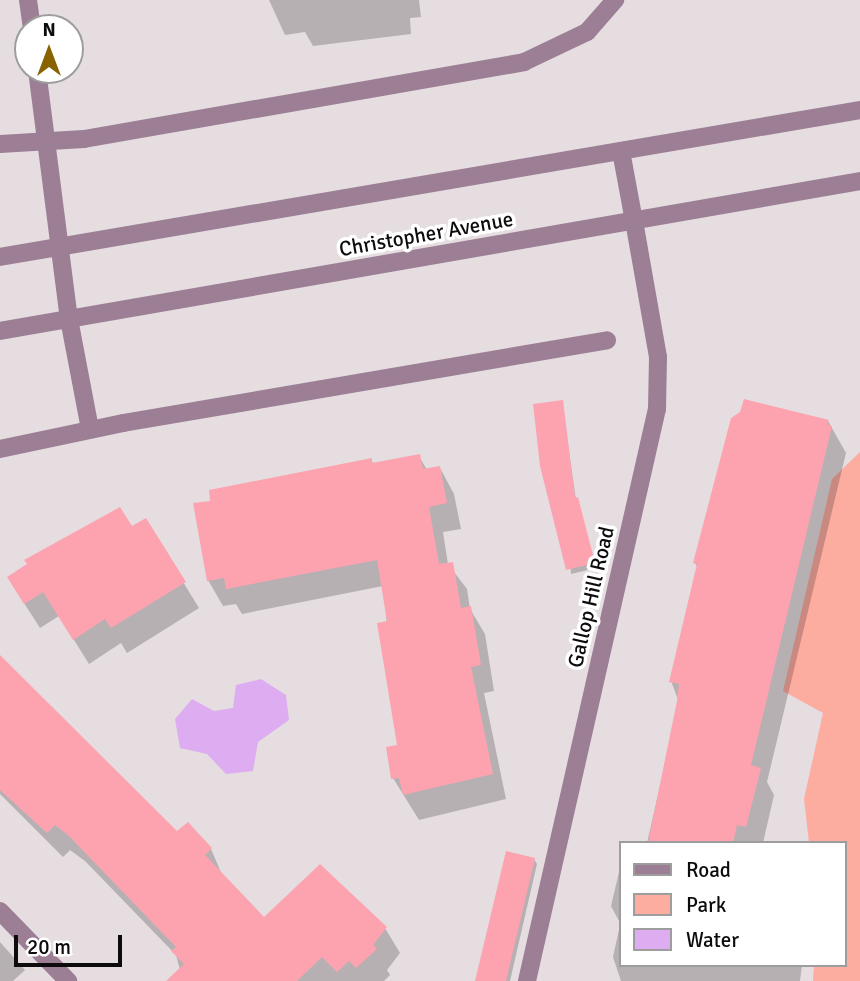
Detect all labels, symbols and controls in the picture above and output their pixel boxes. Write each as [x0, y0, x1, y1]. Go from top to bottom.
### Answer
north arrow [14, 14, 84, 84]
text: N [42, 18, 56, 42]
street label: Christopher Avenue [337, 206, 515, 262]
street label: Gallop Hill Road [562, 524, 620, 670]
legend [618, 841, 846, 967]
text: Road [686, 857, 731, 883]
text: Park [686, 892, 726, 918]
scale bar [18, 922, 126, 966]
text: Water [686, 927, 739, 953]
text: 20 m [27, 934, 71, 960]

